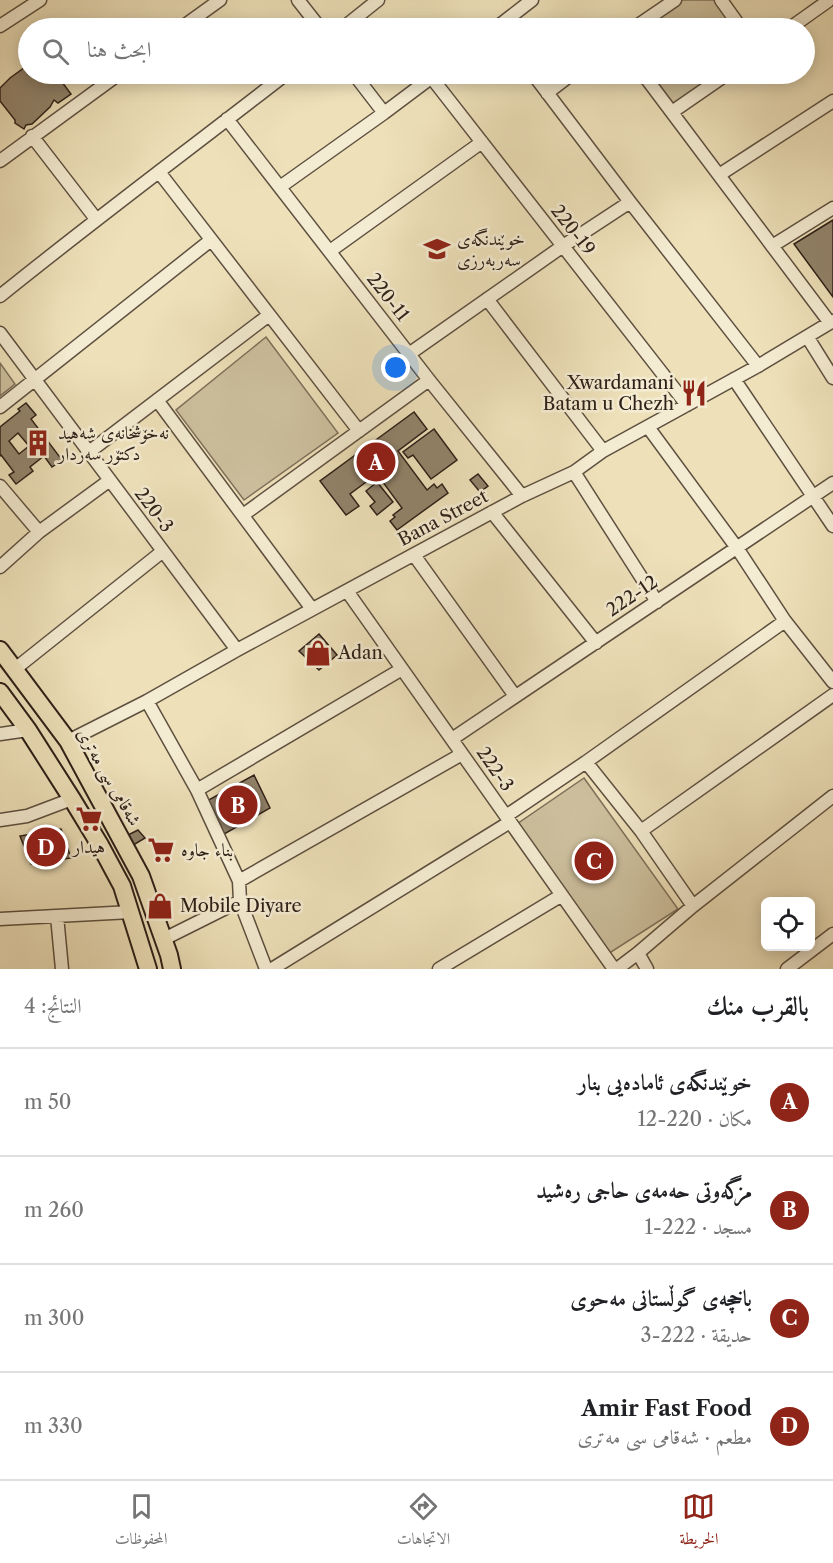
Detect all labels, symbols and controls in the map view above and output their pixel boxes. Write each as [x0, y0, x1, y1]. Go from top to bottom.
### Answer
search box [18, 18, 815, 84]
icon: search [39, 35, 72, 68]
text: ابحث هنا [87, 36, 152, 63]
street label: 220-19 [546, 200, 600, 260]
place label: خوێندنگەی سەربەرزی [457, 228, 525, 271]
school or university icon: خوێندنگەی سەربەرزی [422, 234, 452, 264]
street label: 220-11 [362, 268, 414, 326]
your location [381, 353, 410, 382]
place label: Xwardamani Batam u Chezh [543, 372, 675, 415]
restaurant icon: Xwardamani Batam u Chezh [679, 378, 709, 408]
place label: نەخۆشخانەی شەهید دکتۆر سەردار [56, 422, 169, 465]
building icon: نەخۆشخانەی شەهید دکتۆر سەردار [23, 428, 53, 458]
pin: A [356, 440, 395, 484]
street label: 220-3 [130, 483, 178, 537]
street label: Bana Street [394, 485, 492, 551]
street label: 222-12 [602, 571, 662, 621]
shop icon: Adan [303, 638, 333, 668]
place label: Adan [337, 642, 383, 664]
street label: شەقامی سی مەتری [70, 724, 146, 831]
street label: 222-3 [472, 743, 518, 795]
pin: B [218, 782, 258, 828]
supermarket icon: هيدار [74, 804, 104, 834]
pin: D [26, 824, 66, 870]
supermarket icon: بناء جاوە [146, 835, 176, 865]
place label: هيدار [71, 836, 105, 858]
pin: C [574, 838, 614, 884]
place label: بناء جاوە [181, 839, 233, 861]
shop icon: Mobile Diyare [145, 891, 175, 921]
place label: Mobile Diyare [180, 895, 302, 917]
map controls [761, 897, 815, 951]
button: locate [761, 897, 815, 951]
text: بالقرب منك [706, 990, 809, 1022]
text: النتائج: 4 [24, 994, 82, 1018]
text: خوێندنگەی ئامادەیی بنار [578, 1069, 752, 1096]
text: 50 m [24, 1090, 72, 1114]
text: A [782, 1090, 797, 1114]
text: مكان · 220-12 [637, 1107, 752, 1131]
text: مزگەوتی حەمەی حاجی رەشید [536, 1177, 752, 1204]
text: 260 m [24, 1198, 84, 1222]
text: B [782, 1198, 797, 1222]
text: مسجد · 222-1 [644, 1215, 752, 1239]
text: باخچەی گوڵستانی مەحوی [570, 1285, 752, 1312]
text: 300 m [24, 1306, 84, 1330]
text: C [781, 1306, 798, 1330]
text: حديقة · 222-3 [641, 1323, 752, 1347]
text: Amir Fast Food [581, 1395, 752, 1422]
text: 330 m [24, 1414, 83, 1438]
text: D [781, 1414, 798, 1438]
text: مطعم · شەقامی سی مەتری [578, 1425, 752, 1449]
tab: المحفوظات [115, 1490, 167, 1554]
tab: الاتجاهات [397, 1490, 450, 1554]
tab: الخريطة [679, 1490, 718, 1554]

